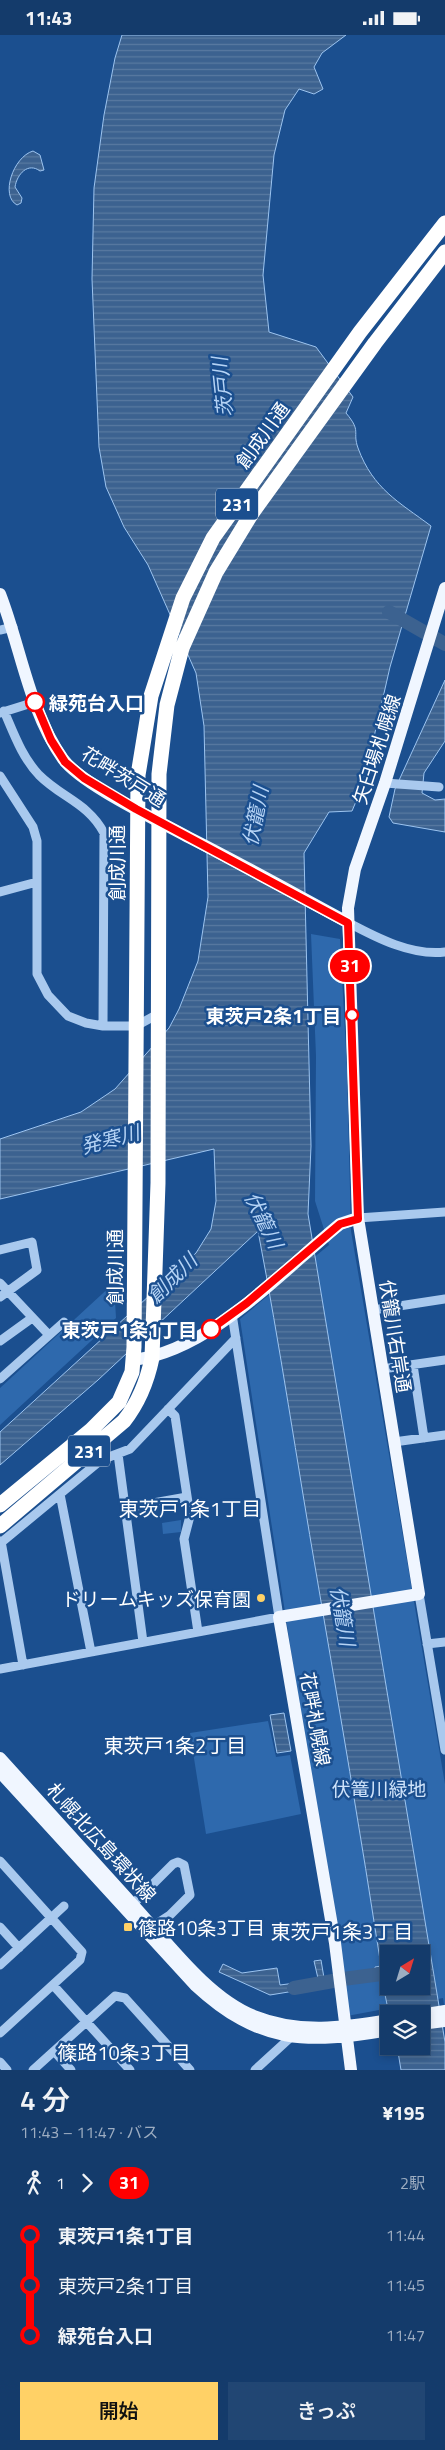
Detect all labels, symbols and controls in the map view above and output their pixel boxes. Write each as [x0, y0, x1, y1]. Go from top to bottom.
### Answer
text: 11:43 [25, 3, 72, 32]
water label: 茨戸川 [203, 354, 241, 418]
street label: 創成川通 [228, 396, 296, 474]
road number: 231 [216, 489, 258, 519]
place label: 緑苑台入口 [49, 688, 144, 717]
street label: 矢臼場札幌線 [345, 690, 407, 808]
marker: 緑苑台入口 [25, 692, 45, 712]
street label: 花畔茨戸通 [76, 739, 172, 813]
water label: 伏籠川 [234, 782, 276, 848]
street label: 創成川通 [102, 825, 131, 901]
line badge: 31 [328, 950, 372, 982]
text: 31 [340, 952, 360, 979]
place label: 東茨戸2条1丁目 [206, 1001, 341, 1030]
marker: 東茨戸2条1丁目 [345, 1008, 359, 1022]
water label: 発寒川 [77, 1116, 145, 1162]
water label: 伏籠川 [237, 1186, 292, 1256]
street label: 創成川通 [100, 1229, 129, 1305]
water label: 創成川 [140, 1244, 206, 1310]
street label: 伏籠川右岸通 [373, 1277, 419, 1395]
place label: 東茨戸1条1丁目 [62, 1315, 197, 1344]
marker: 東茨戸1条1丁目 [201, 1319, 221, 1339]
road number: 231 [68, 1435, 110, 1467]
district label: 東茨戸1条1丁目 [119, 1493, 261, 1524]
place label: ドリームキッズ保育園 [62, 1584, 251, 1613]
water label: 伏籠川 [323, 1584, 364, 1650]
marker: ドリームキッズ保育園 [255, 1592, 267, 1604]
street label: 花畔札幌線 [293, 1670, 339, 1768]
district label: 東茨戸1条2丁目 [104, 1730, 246, 1761]
park label: 伏篭川緑地 [331, 1774, 427, 1803]
street label: 札幌北広島環状線 [40, 1776, 164, 1908]
place label: 篠路10条3丁目 [138, 1913, 265, 1942]
district label: 東茨戸1条3丁目 [271, 1916, 413, 1947]
marker: 篠路10条3丁目 [122, 1921, 134, 1933]
north arrow [380, 1945, 430, 1995]
map controls [380, 1945, 430, 2055]
button: layers [380, 2005, 430, 2055]
district label: 篠路10条3丁目 [57, 2037, 191, 2068]
text: 4 分 [20, 2078, 70, 2121]
text: ¥195 [382, 2098, 425, 2127]
text: 11:43 – 11:47 · バス [20, 2120, 158, 2144]
icon: walk [20, 2169, 48, 2197]
icon: forward [73, 2169, 101, 2197]
text: 31 [119, 2169, 139, 2196]
text: 1 [56, 2171, 65, 2195]
text: 2駅 [400, 2171, 425, 2195]
text: 東茨戸1条1丁目 [58, 2221, 193, 2250]
text: 11:44 [386, 2223, 425, 2247]
text: 東茨戸2条1丁目 [58, 2271, 193, 2300]
text: 11:45 [386, 2273, 425, 2297]
text: 緑苑台入口 [58, 2321, 153, 2350]
text: 11:47 [386, 2323, 425, 2347]
button: 開始 [20, 2382, 218, 2440]
button: きっぷ [228, 2382, 425, 2440]

